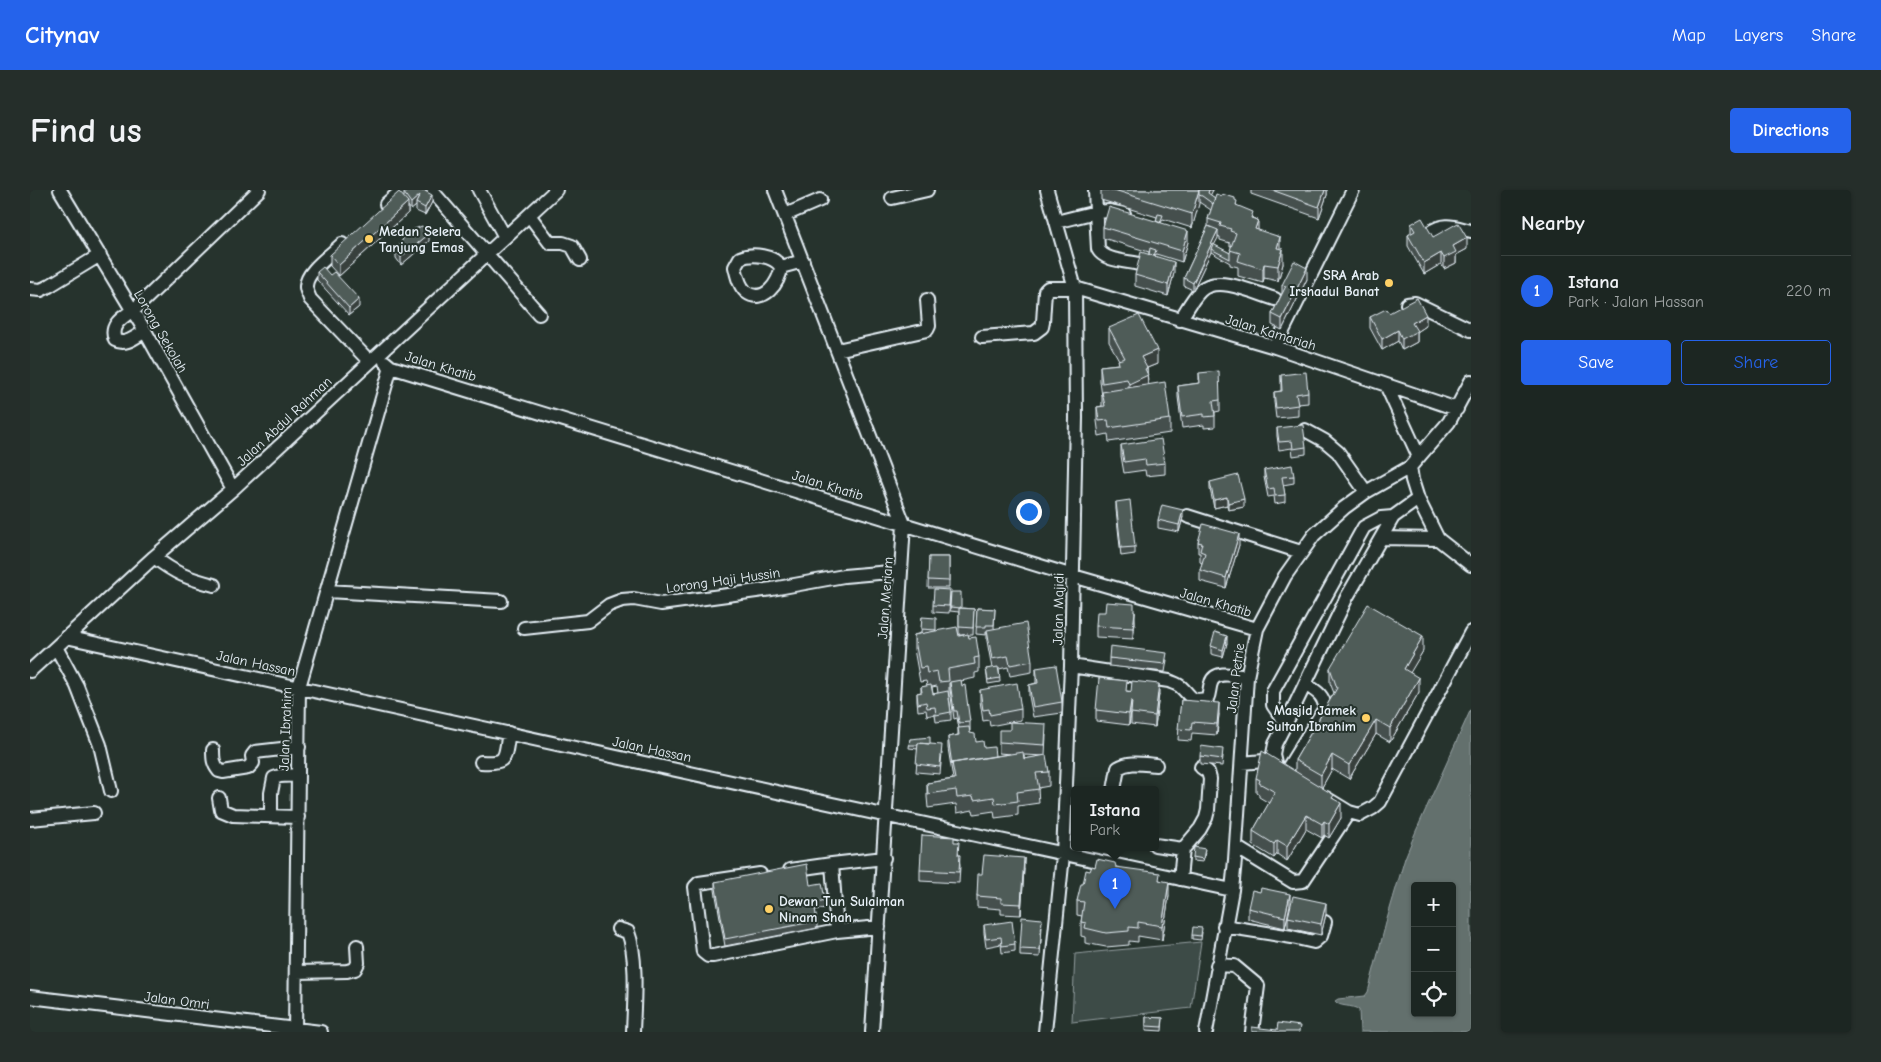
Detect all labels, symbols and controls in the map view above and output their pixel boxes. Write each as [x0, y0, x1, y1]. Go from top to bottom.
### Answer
text: Citynav [25, 21, 100, 49]
text: Map [1672, 25, 1706, 46]
text: Layers [1734, 25, 1783, 46]
text: Share [1811, 25, 1856, 46]
button: Directions [1730, 108, 1851, 153]
text: Find us [30, 110, 142, 151]
text: Nearby [1521, 211, 1585, 235]
place label: Medan Selera Tanjung Emas [379, 223, 464, 256]
marker: Medan Selera Tanjung Emas [363, 233, 375, 245]
place label: SRA Arab Irshadul Banat [1289, 267, 1379, 300]
text: Istana [1568, 271, 1619, 293]
marker: SRA Arab Irshadul Banat [1383, 277, 1395, 289]
text: 1 [1534, 282, 1540, 300]
text: 220 m [1786, 282, 1831, 300]
street label: Lorong Sekolah [130, 287, 191, 376]
text: Park · Jalan Hassan [1568, 293, 1704, 311]
street label: Jalan Kamariah [1224, 311, 1318, 354]
button: Save [1521, 340, 1671, 385]
button: Share [1681, 340, 1831, 385]
street label: Jalan Khatib [403, 348, 479, 385]
street label: Jalan Abdul Rahman [233, 373, 335, 470]
street label: Jalan Khatib [790, 467, 866, 504]
your location [1016, 499, 1042, 525]
street label: Jalan Meriam [874, 556, 897, 640]
street label: Lorong Haji Hussin [665, 564, 781, 597]
street label: Jalan Majidi [1049, 573, 1068, 645]
street label: Jalan Khatib [1178, 584, 1254, 621]
street label: Jalan Petrie [1223, 642, 1248, 714]
street label: Jalan Hassan [215, 647, 297, 680]
street label: Jalan Ibrahim [276, 687, 295, 771]
place label: Masjid Jamek Sultan Ibrahim [1267, 702, 1356, 735]
marker: Masjid Jamek Sultan Ibrahim [1360, 712, 1372, 724]
street label: Jalan Hassan [611, 733, 693, 766]
popup [1071, 786, 1159, 851]
text: Istana [1089, 799, 1141, 821]
text: Park [1089, 821, 1120, 839]
pin: 1 [1099, 868, 1131, 909]
map controls [1411, 882, 1456, 1017]
button: + [1411, 882, 1456, 927]
place label: Dewan Tun Sulaiman Ninam Shah [779, 893, 905, 926]
marker: Dewan Tun Sulaiman Ninam Shah [763, 903, 775, 915]
button: − [1411, 927, 1456, 972]
button: locate [1411, 972, 1456, 1017]
street label: Jalan Omri [143, 988, 211, 1013]

